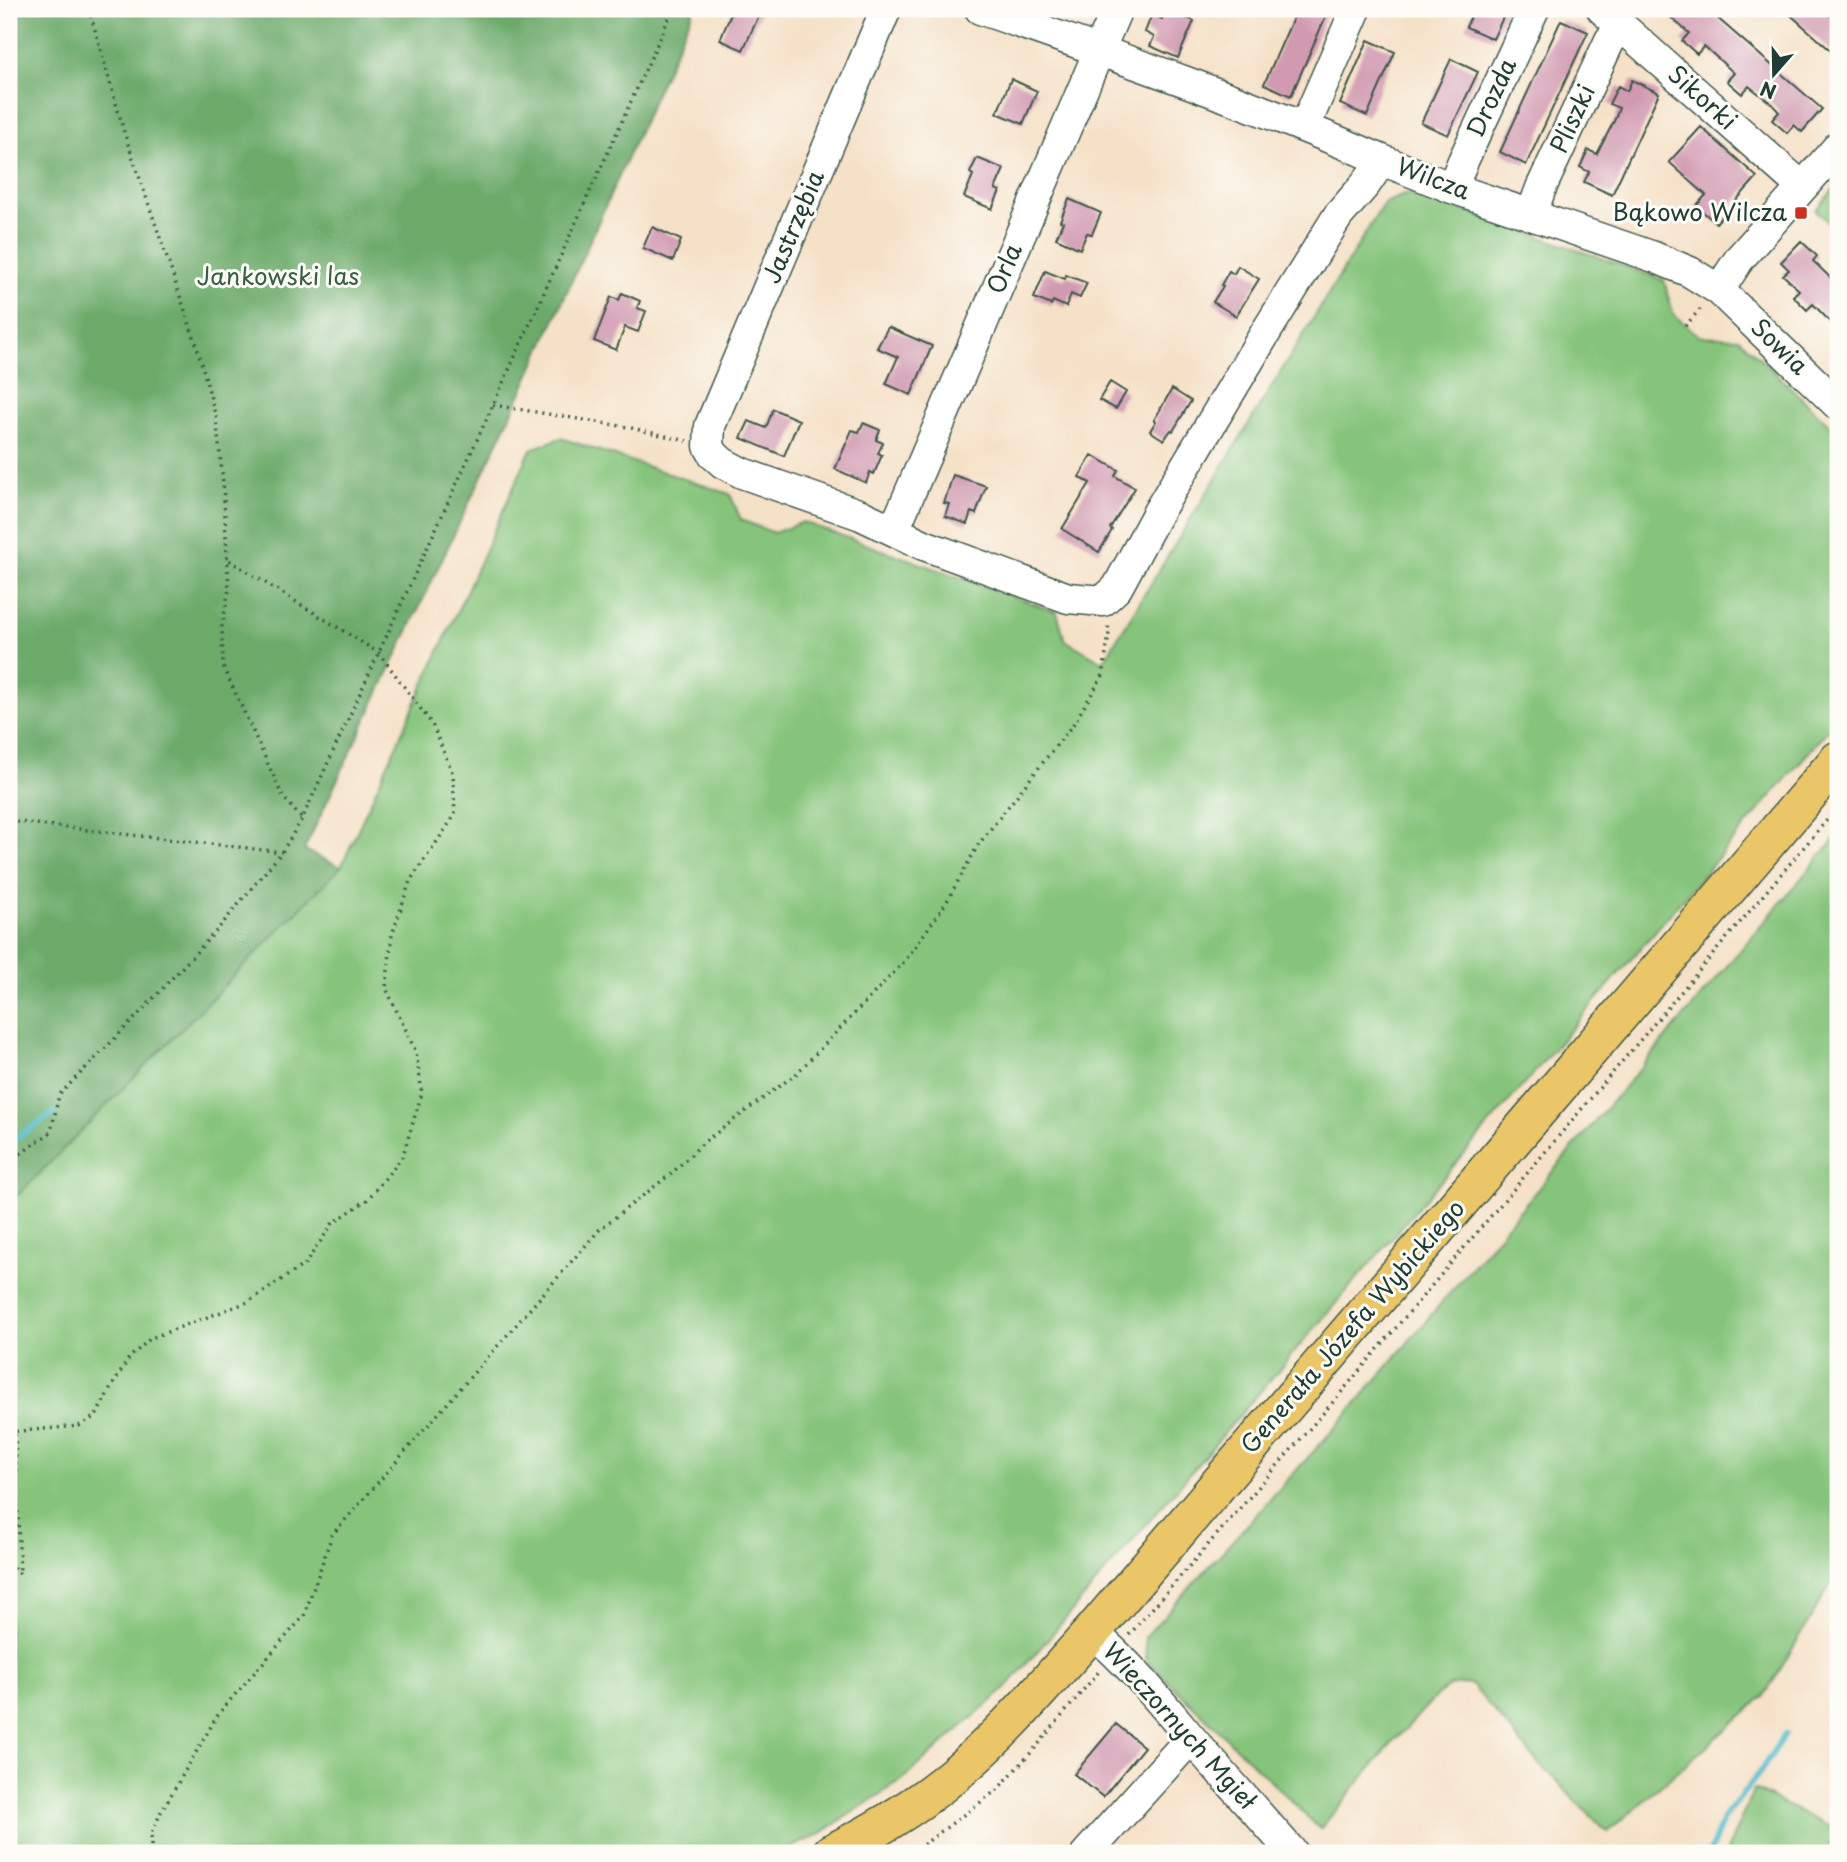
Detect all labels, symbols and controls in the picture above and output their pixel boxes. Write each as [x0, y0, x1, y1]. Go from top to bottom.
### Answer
north arrow [1738, 38, 1808, 108]
street label: Drozda [1456, 51, 1524, 143]
street label: Sikorki [1661, 56, 1746, 137]
text: N [1756, 75, 1780, 107]
street label: Pliszki [1540, 78, 1603, 158]
street label: Wilcza [1392, 147, 1476, 208]
street label: Jastrzębia [752, 164, 832, 288]
place label: Bąkowo Wilcza [1613, 193, 1787, 229]
marker: Bąkowo Wilcza [1793, 205, 1809, 221]
street label: Orla [977, 237, 1030, 299]
park label: Jankowski las [197, 257, 359, 293]
street label: Sowia [1743, 309, 1818, 382]
street label: Generała Józefa Wybickiego [1231, 1191, 1472, 1461]
street label: Wieczornych Mgieł [1096, 1633, 1266, 1817]

